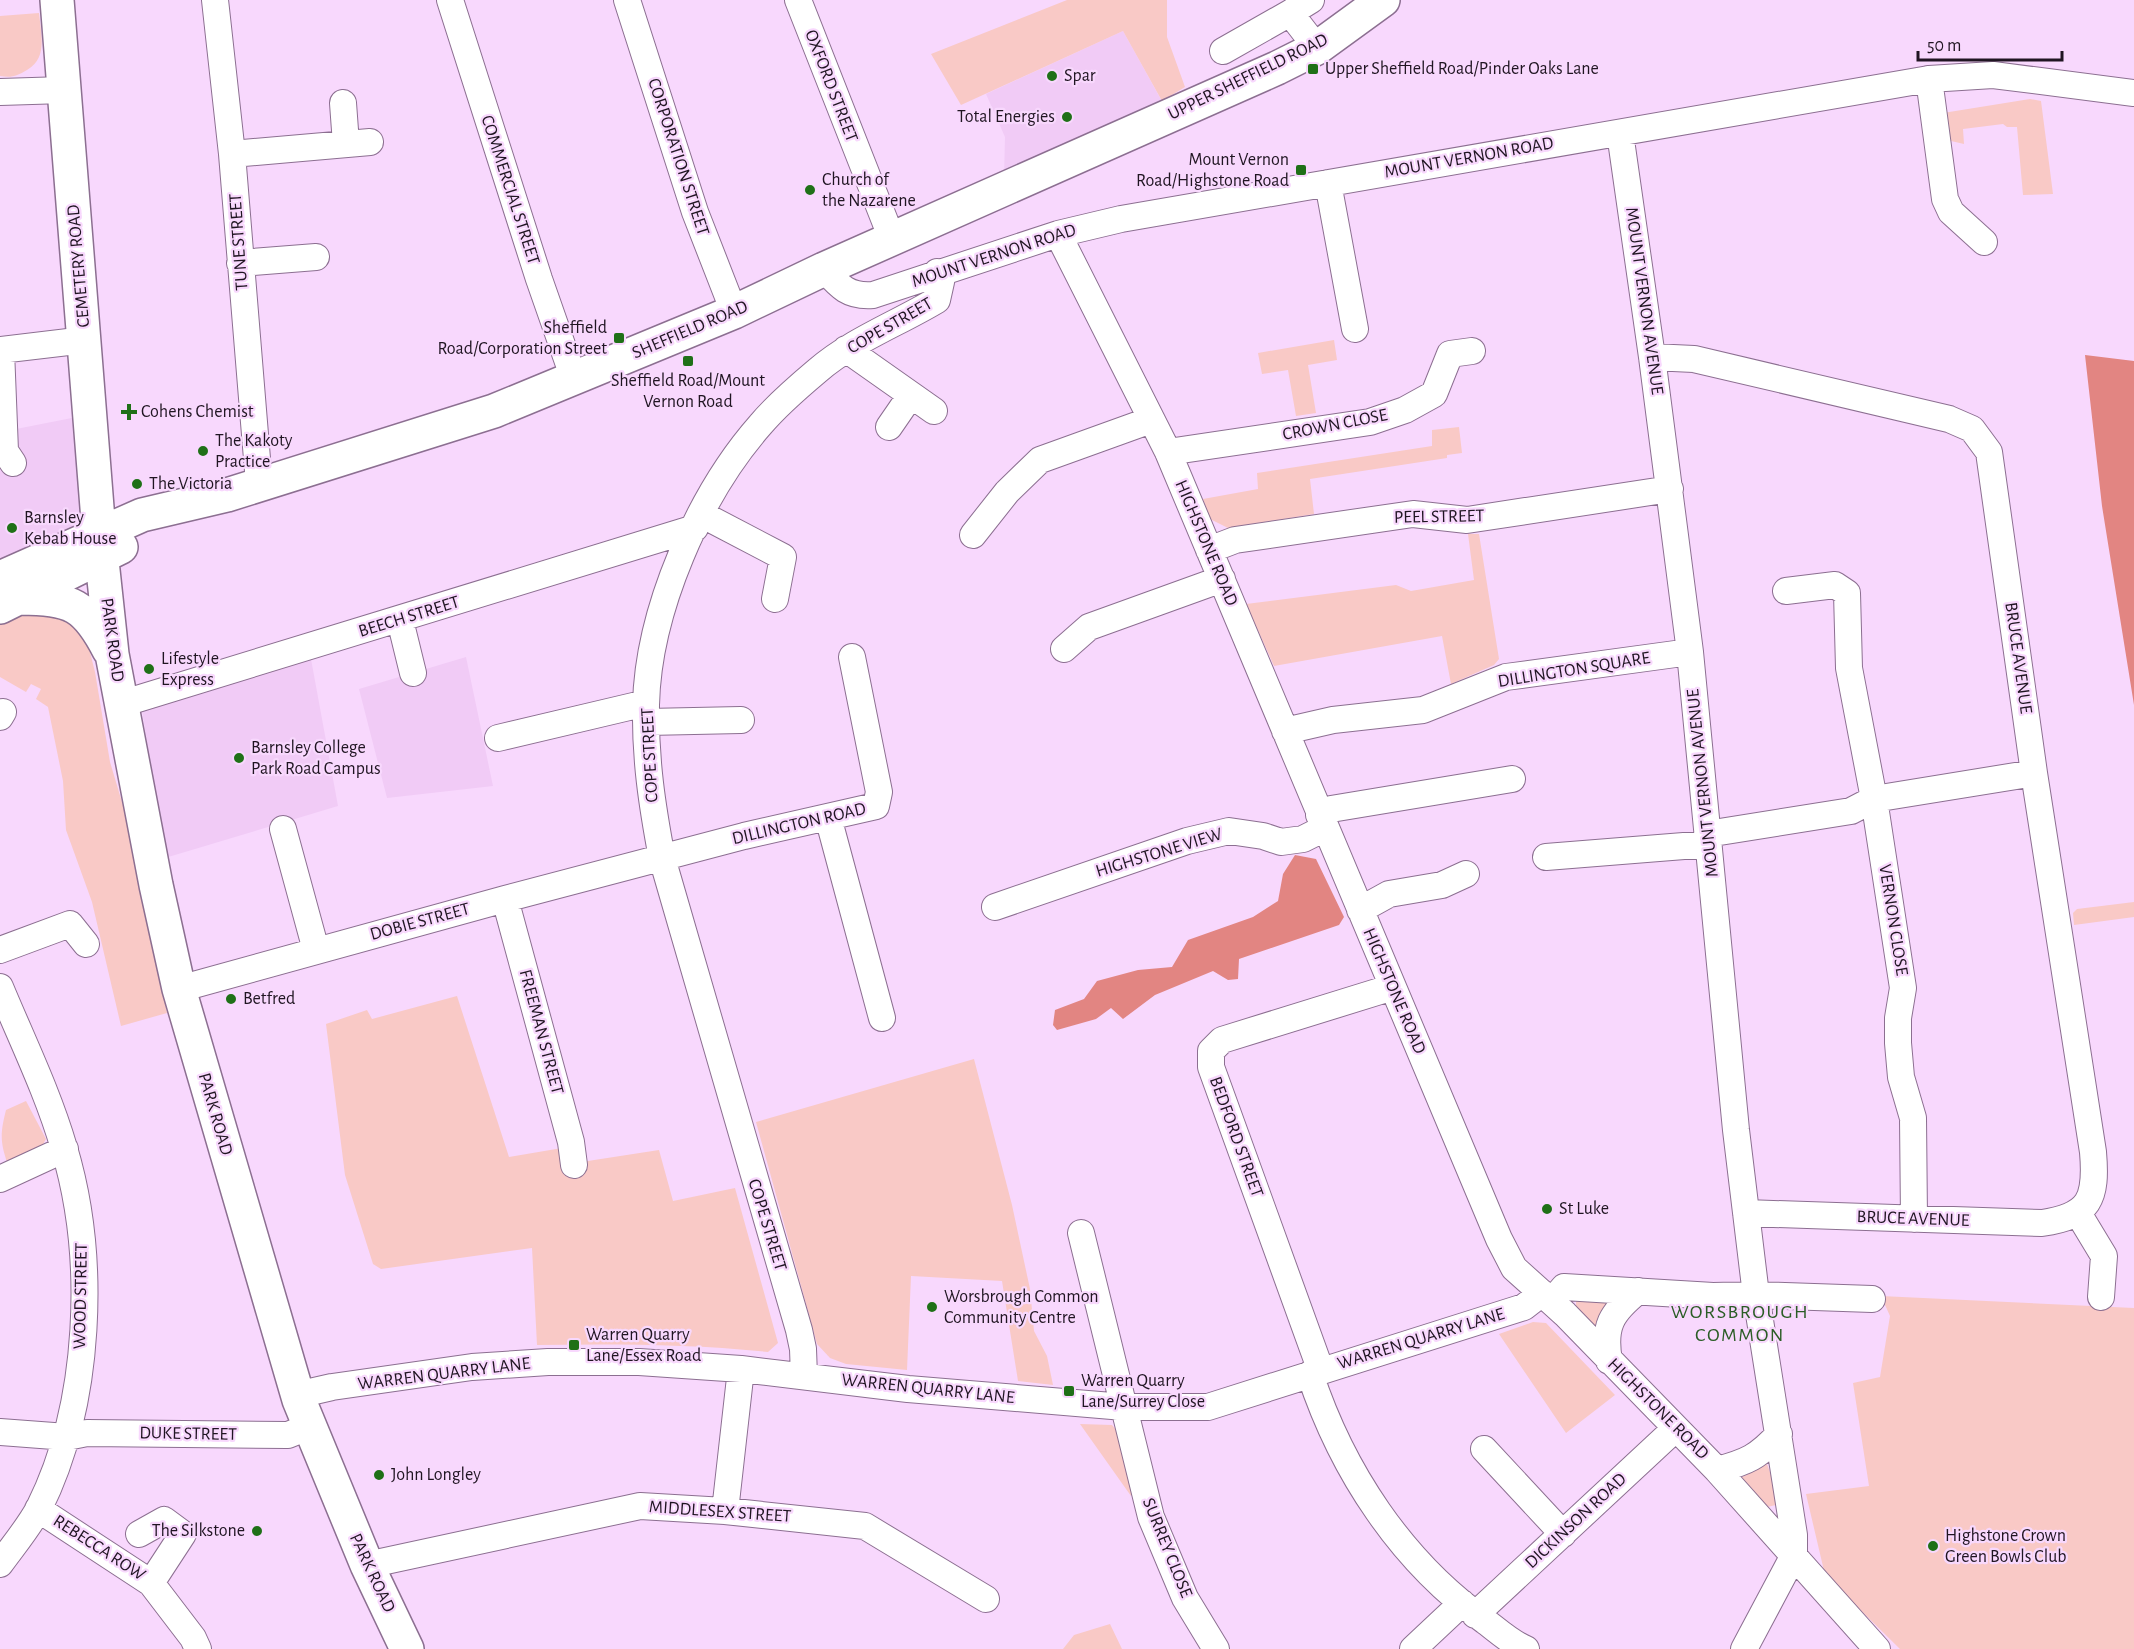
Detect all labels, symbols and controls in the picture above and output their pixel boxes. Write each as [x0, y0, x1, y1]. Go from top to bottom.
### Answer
scale bar [1918, 24, 2062, 62]
street label: OXFORD STREET [801, 27, 861, 145]
street label: UPPER SHEFFIELD ROAD [1165, 30, 1331, 124]
text: 50 m [1927, 37, 1961, 55]
place label: Upper Sheffield Road/Pinder Oaks Lane [1325, 60, 1599, 78]
marker: Upper Sheffield Road/Pinder Oaks Lane [1306, 62, 1320, 76]
place label: Spar [1064, 67, 1096, 85]
marker: Spar [1045, 69, 1059, 83]
street label: CORPORATION STREET [644, 76, 712, 238]
place label: Total Energies [957, 108, 1055, 126]
marker: Total Energies [1060, 110, 1074, 124]
street label: COMMERCIAL STREET [477, 113, 543, 267]
street label: MOUNT VERNON ROAD [1383, 134, 1555, 182]
place label: Mount Vernon Road/Highstone Road [1136, 151, 1289, 190]
marker: Mount Vernon Road/Highstone Road [1294, 163, 1308, 177]
place label: Church of the Nazarene [822, 171, 916, 210]
marker: Church of the Nazarene [803, 183, 817, 197]
street label: TUNE STREET [227, 193, 251, 291]
street label: CEMETERY ROAD [65, 204, 93, 328]
street label: MOUNT VERNON AVENUE [1622, 206, 1666, 396]
street label: MOUNT VERNON ROAD [910, 221, 1078, 291]
street label: COPE STREET [844, 294, 936, 358]
street label: SHEFFIELD ROAD [630, 298, 750, 362]
place label: Sheffield Road/Corporation Street [437, 319, 607, 358]
marker: Sheffield Road/Corporation Street [612, 331, 626, 345]
marker: Sheffield Road/Mount Vernon Road [681, 354, 695, 368]
place label: Sheffield Road/Mount Vernon Road [611, 372, 765, 411]
place label: Cohens Chemist [141, 403, 254, 421]
marker: Cohens Chemist [122, 405, 136, 419]
street label: CROWN CLOSE [1281, 406, 1389, 444]
place label: The Kakoty Practice [215, 432, 293, 471]
marker: The Kakoty Practice [196, 444, 210, 458]
place label: The Victoria [149, 475, 232, 493]
marker: The Victoria [130, 477, 144, 491]
street label: HIGHSTONE ROAD [1171, 478, 1241, 608]
street label: PEEL STREET [1394, 507, 1485, 527]
place label: Barnsley Kebab House [24, 509, 116, 548]
marker: Barnsley Kebab House [5, 521, 19, 535]
street label: BEECH STREET [356, 593, 462, 641]
street label: PARK ROAD [97, 597, 127, 683]
street label: BRUCE AVENUE [2001, 601, 2035, 715]
street label: DILLINGTON SQUARE [1497, 649, 1652, 691]
place label: Lifestyle Express [161, 650, 219, 689]
marker: Lifestyle Express [142, 662, 156, 676]
street label: MOUNT VERNON AVENUE [1684, 688, 1722, 878]
street label: COPE STREET [639, 707, 661, 803]
place label: Barnsley College Park Road Campus [251, 739, 381, 778]
marker: Barnsley College Park Road Campus [232, 751, 246, 765]
street label: DILLINGTON ROAD [730, 800, 868, 848]
street label: HIGHSTONE VIEW [1094, 825, 1224, 881]
street label: VERNON CLOSE [1875, 863, 1911, 977]
street label: DOBIE STREET [368, 900, 472, 944]
street label: HIGHSTONE ROAD [1359, 926, 1429, 1056]
street label: FREEMAN STREET [516, 968, 566, 1096]
place label: Betfred [243, 990, 295, 1008]
marker: Betfred [224, 992, 238, 1006]
street label: PARK ROAD [195, 1071, 235, 1157]
street label: BEDFORD STREET [1206, 1074, 1266, 1200]
street label: COPE STREET [745, 1177, 790, 1273]
place label: St Luke [1559, 1200, 1609, 1218]
marker: St Luke [1540, 1202, 1554, 1216]
street label: BRUCE AVENUE [1856, 1208, 1970, 1230]
street label: WOOD STREET [71, 1242, 91, 1349]
place label: Worsbrough Common Community Centre [944, 1288, 1099, 1327]
marker: Worsbrough Common Community Centre [925, 1300, 939, 1314]
district label: WORSBROUGH COMMON [1671, 1302, 1809, 1345]
street label: WARREN QUARRY LANE [1335, 1305, 1507, 1373]
place label: Warren Quarry Lane/Essex Road [586, 1326, 701, 1365]
marker: Warren Quarry Lane/Essex Road [567, 1338, 581, 1352]
street label: WARREN QUARRY LANE [357, 1354, 532, 1394]
street label: HIGHSTONE ROAD [1604, 1355, 1712, 1463]
street label: WARREN QUARRY LANE [841, 1371, 1016, 1407]
place label: Warren Quarry Lane/Surrey Close [1081, 1372, 1205, 1411]
marker: Warren Quarry Lane/Surrey Close [1062, 1384, 1076, 1398]
street label: DUKE STREET [139, 1424, 237, 1444]
place label: John Longley [391, 1466, 481, 1484]
marker: John Longley [372, 1468, 386, 1482]
street label: DICKINSON ROAD [1522, 1470, 1630, 1572]
street label: SURREY CLOSE [1139, 1496, 1195, 1601]
street label: MIDDLESEX STREET [648, 1498, 792, 1526]
street label: REBECCA ROW [50, 1512, 148, 1584]
place label: The Silkstone [152, 1522, 245, 1540]
marker: The Silkstone [250, 1524, 264, 1538]
place label: Highstone Crown Green Bowls Club [1945, 1527, 2067, 1566]
street label: PARK ROAD [346, 1531, 398, 1615]
marker: Highstone Crown Green Bowls Club [1926, 1539, 1940, 1553]

